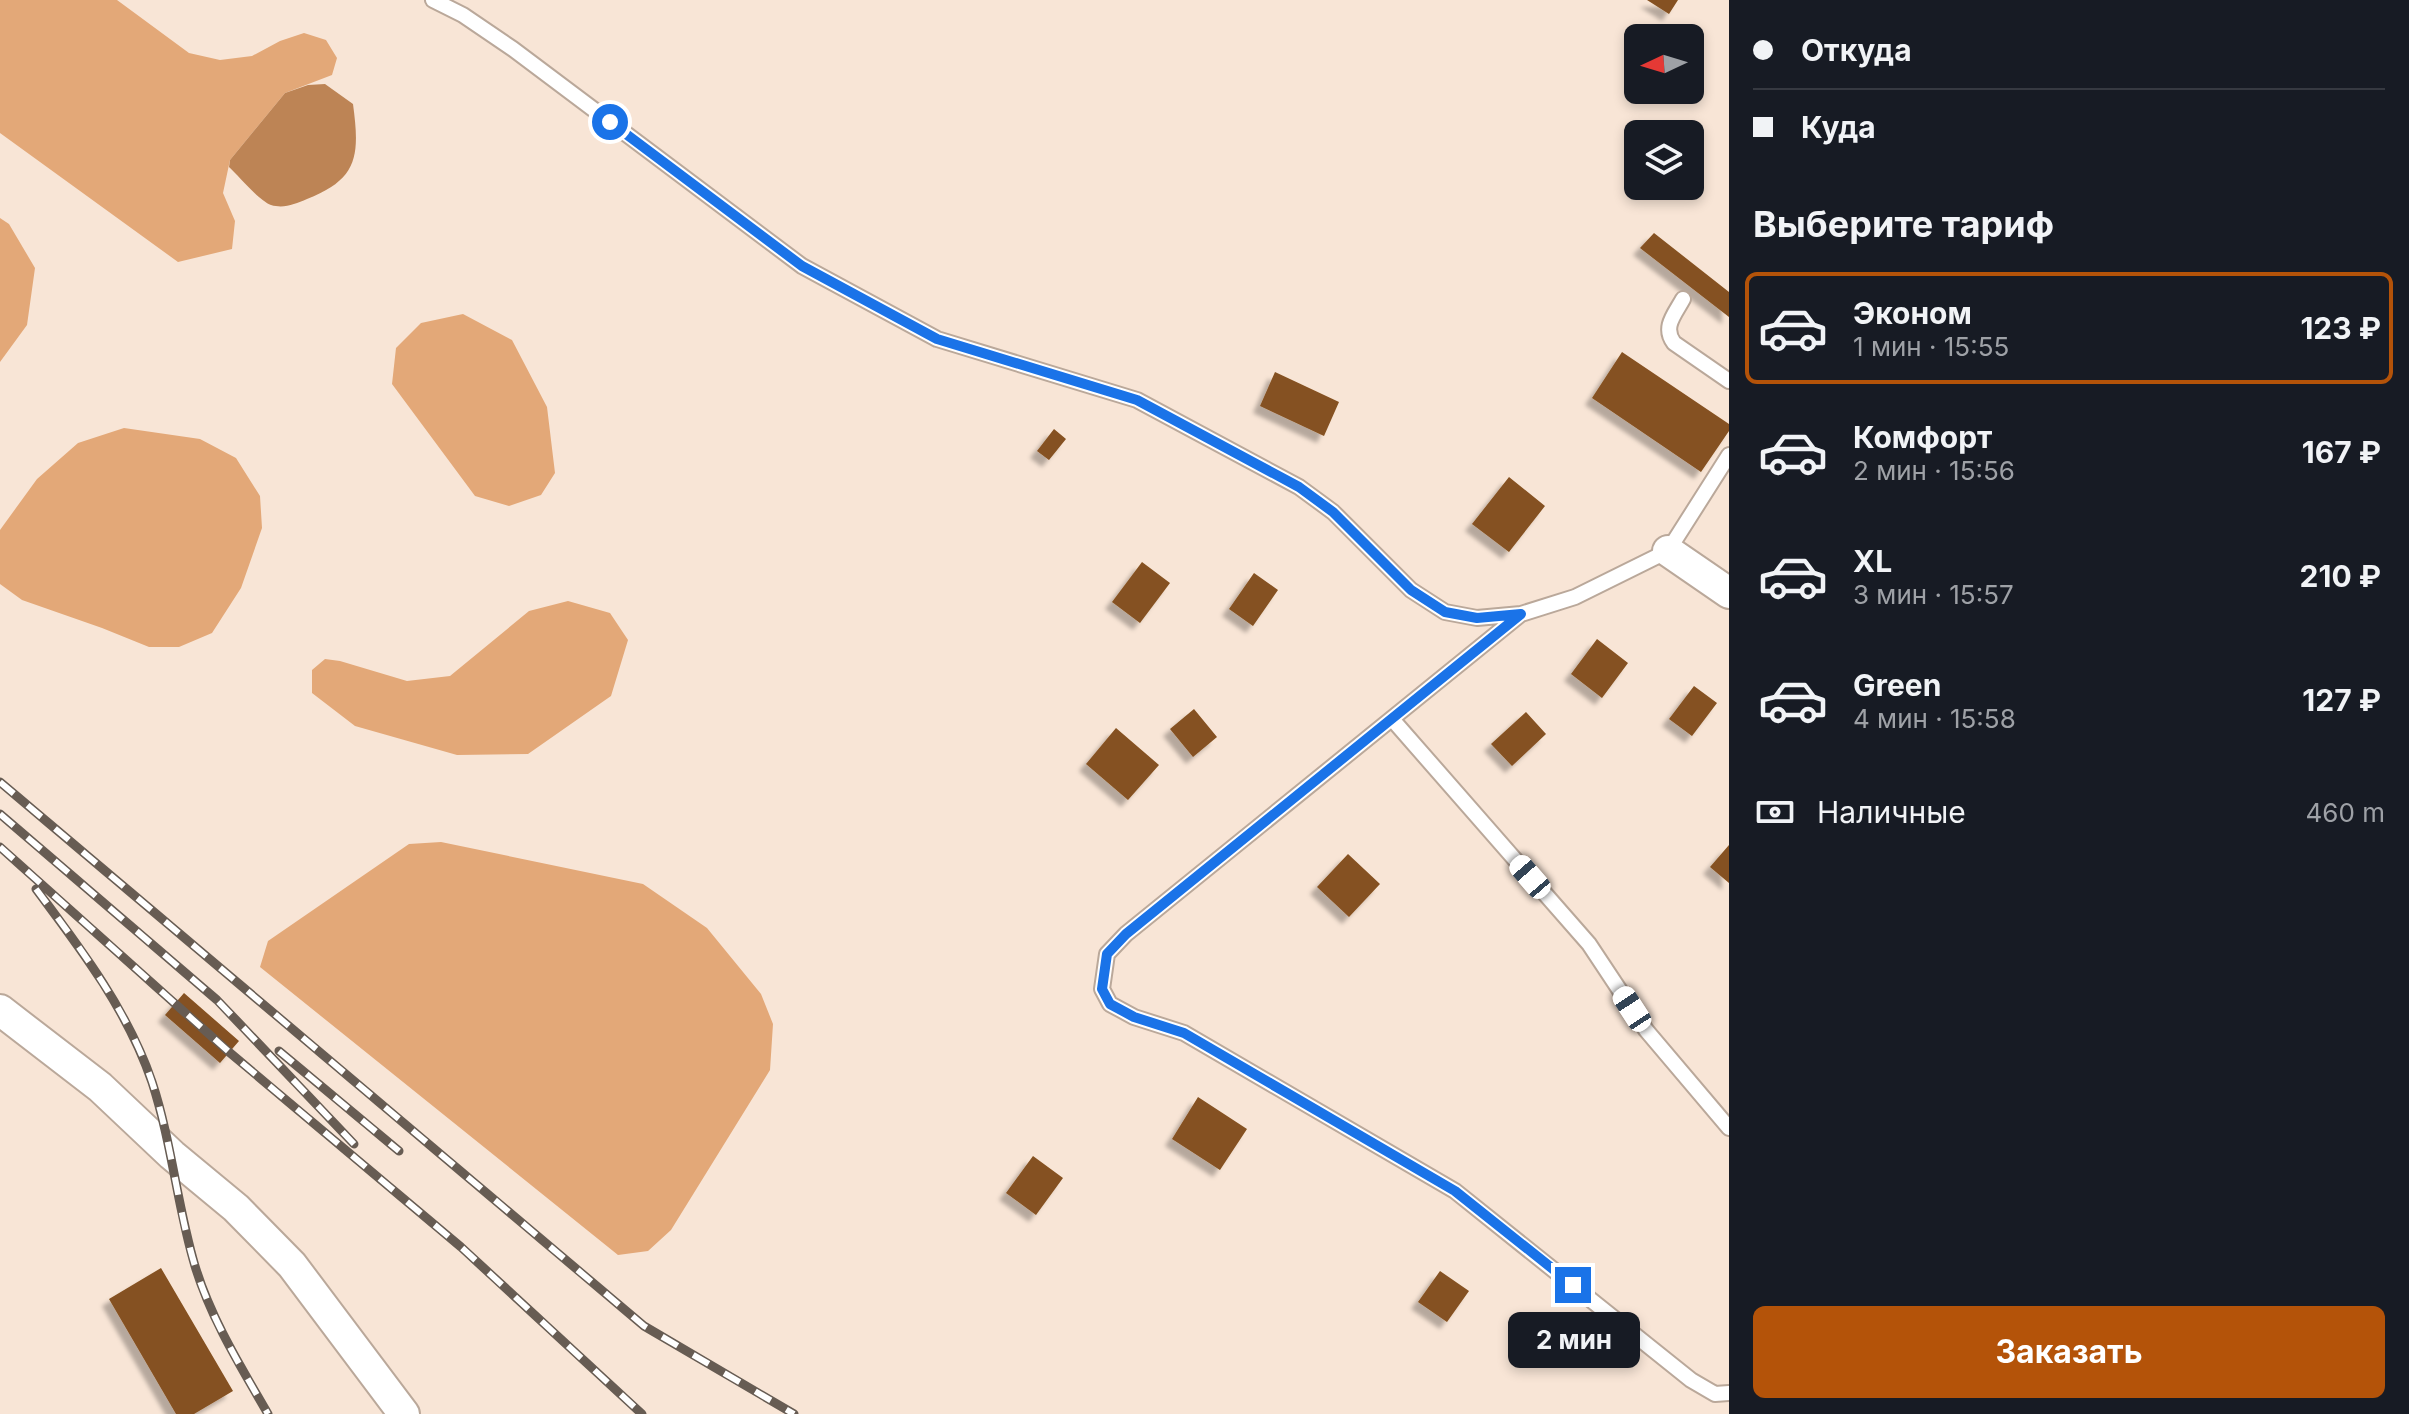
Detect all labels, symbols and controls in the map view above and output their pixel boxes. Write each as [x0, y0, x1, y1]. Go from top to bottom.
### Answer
north arrow [1624, 24, 1704, 104]
map controls [1624, 24, 1704, 200]
text: Откуда [1801, 32, 1912, 68]
route start [592, 104, 628, 140]
text: Куда [1801, 109, 1876, 145]
button: layers [1624, 120, 1704, 200]
text: Выберите тариф [1753, 202, 2054, 246]
icon: car [1757, 292, 1829, 364]
text: Эконом [1853, 295, 1972, 331]
text: 123 ₽ [2300, 310, 2381, 346]
text: 1 мин · 15:55 [1853, 331, 2009, 362]
icon: car [1757, 416, 1829, 488]
text: Комфорт [1853, 419, 1992, 455]
text: 167 ₽ [2302, 434, 2381, 470]
text: 2 мин · 15:56 [1853, 455, 2015, 486]
icon: car [1757, 540, 1829, 612]
text: XL [1853, 543, 1892, 579]
text: 210 ₽ [2300, 558, 2381, 594]
text: 3 мин · 15:57 [1853, 579, 2014, 610]
icon: car [1757, 664, 1829, 736]
text: Green [1853, 667, 1941, 703]
text: 127 ₽ [2302, 682, 2381, 718]
text: 4 мин · 15:58 [1853, 703, 2016, 734]
icon: cash [1753, 790, 1797, 834]
text: Наличные [1817, 794, 1966, 830]
text: 460 m [2306, 797, 2385, 828]
car [1505, 851, 1555, 903]
car [1609, 982, 1655, 1036]
route end [1555, 1267, 1591, 1303]
button: Заказать [1753, 1306, 2385, 1398]
callout: 2 мин [1507, 1313, 1639, 1369]
text: 2 мин [1536, 1324, 1612, 1355]

